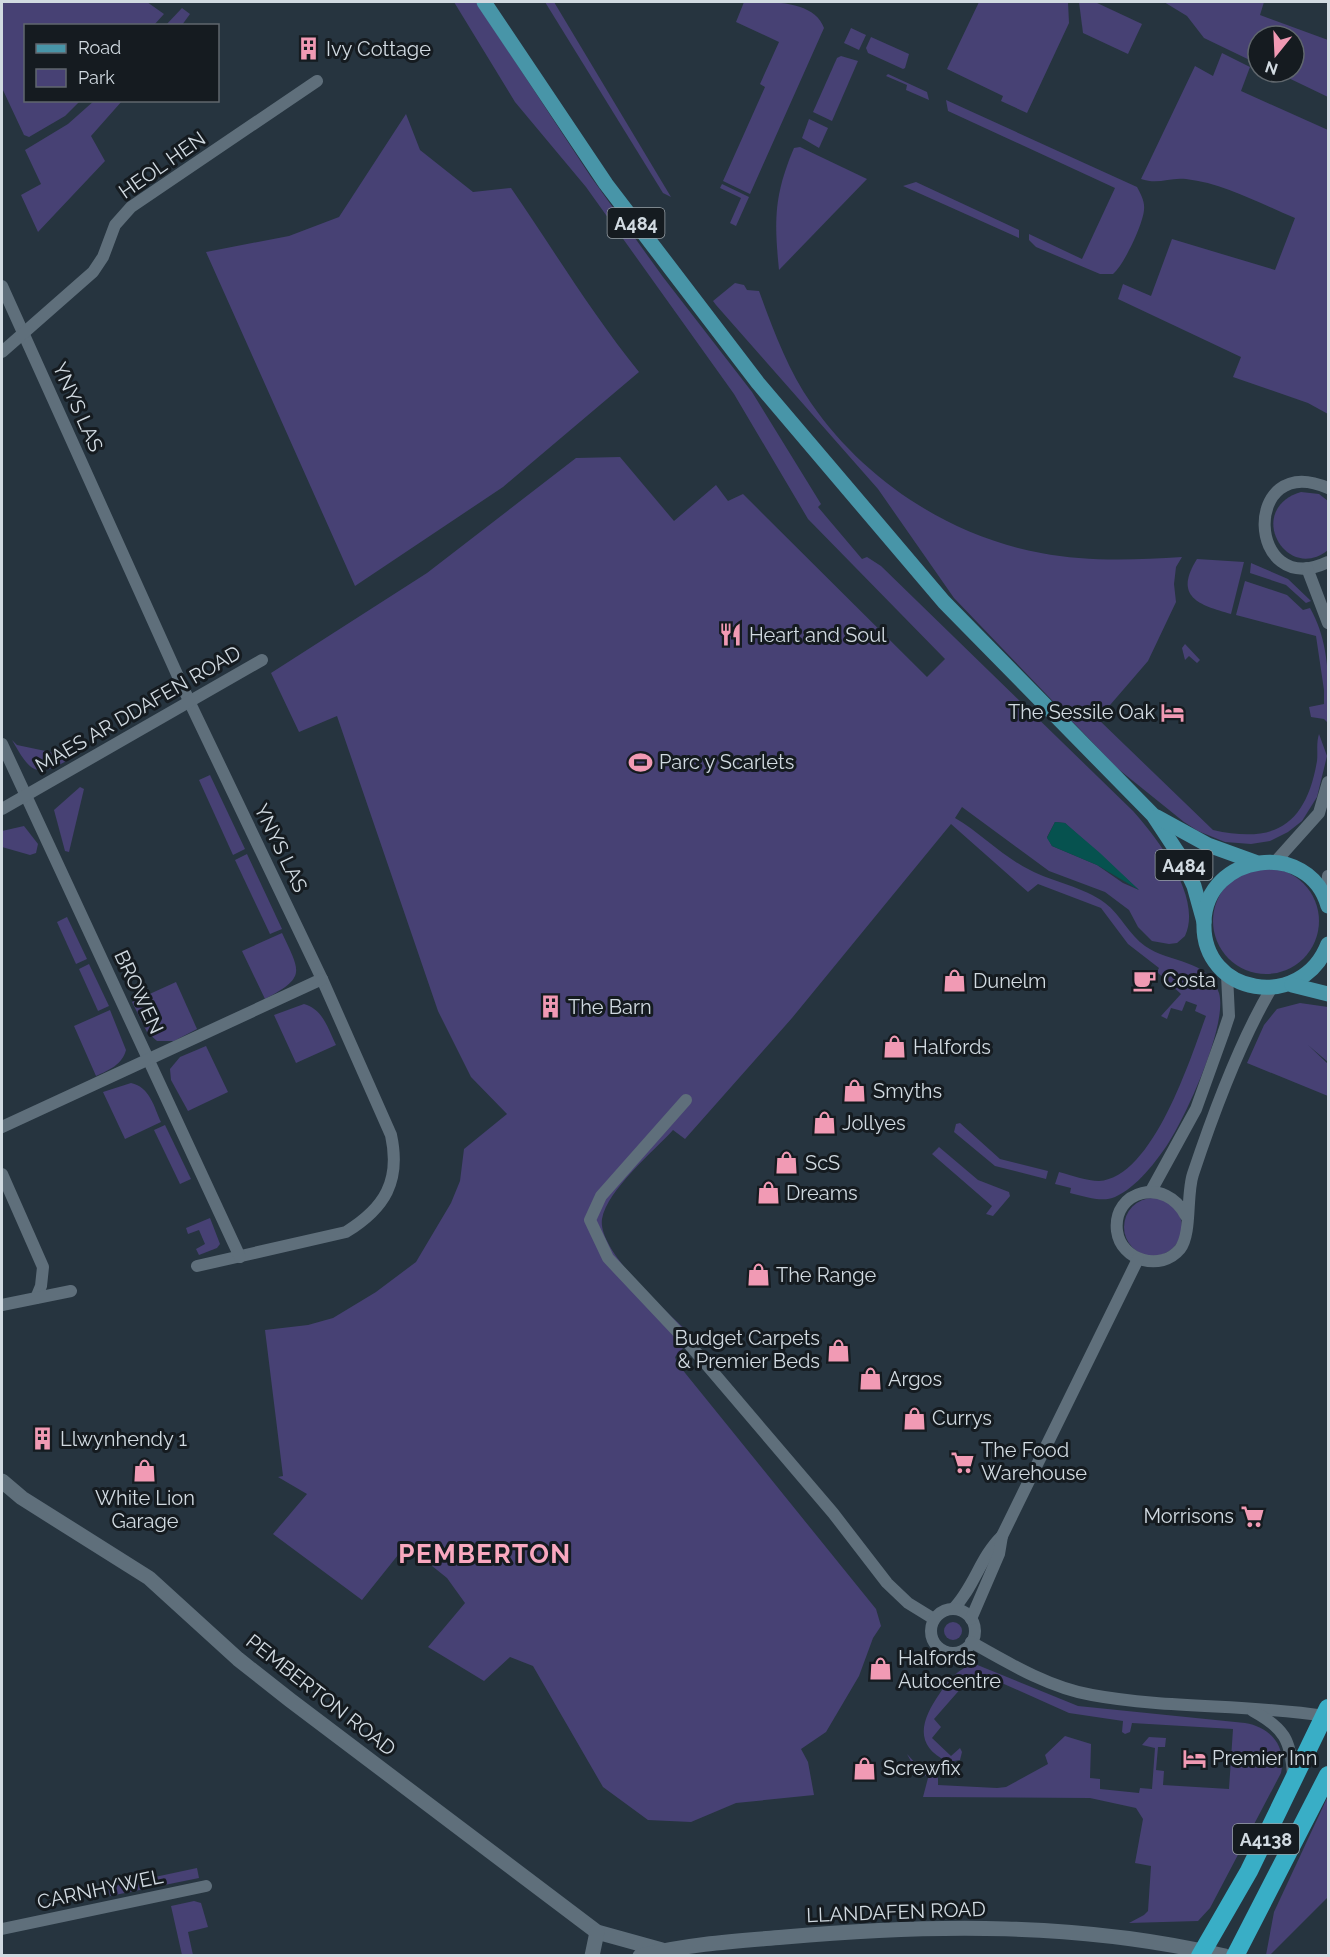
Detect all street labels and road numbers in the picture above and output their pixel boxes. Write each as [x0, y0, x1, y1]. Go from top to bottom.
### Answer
street label: HEOL HEN [114, 126, 210, 204]
road number: A484 [608, 208, 664, 238]
street label: YNYS LAS [48, 359, 108, 455]
street label: MAES AR DDAFEN ROAD [31, 640, 245, 778]
street label: YNYS LAS [249, 800, 313, 896]
road number: A484 [1156, 850, 1212, 880]
street label: BROWEN [109, 946, 169, 1038]
street label: PEMBERTON ROAD [241, 1629, 401, 1761]
road number: A4138 [1233, 1824, 1299, 1854]
street label: CARNHYWEL [35, 1864, 165, 1914]
street label: LLANDAFEN ROAD [806, 1897, 986, 1927]

